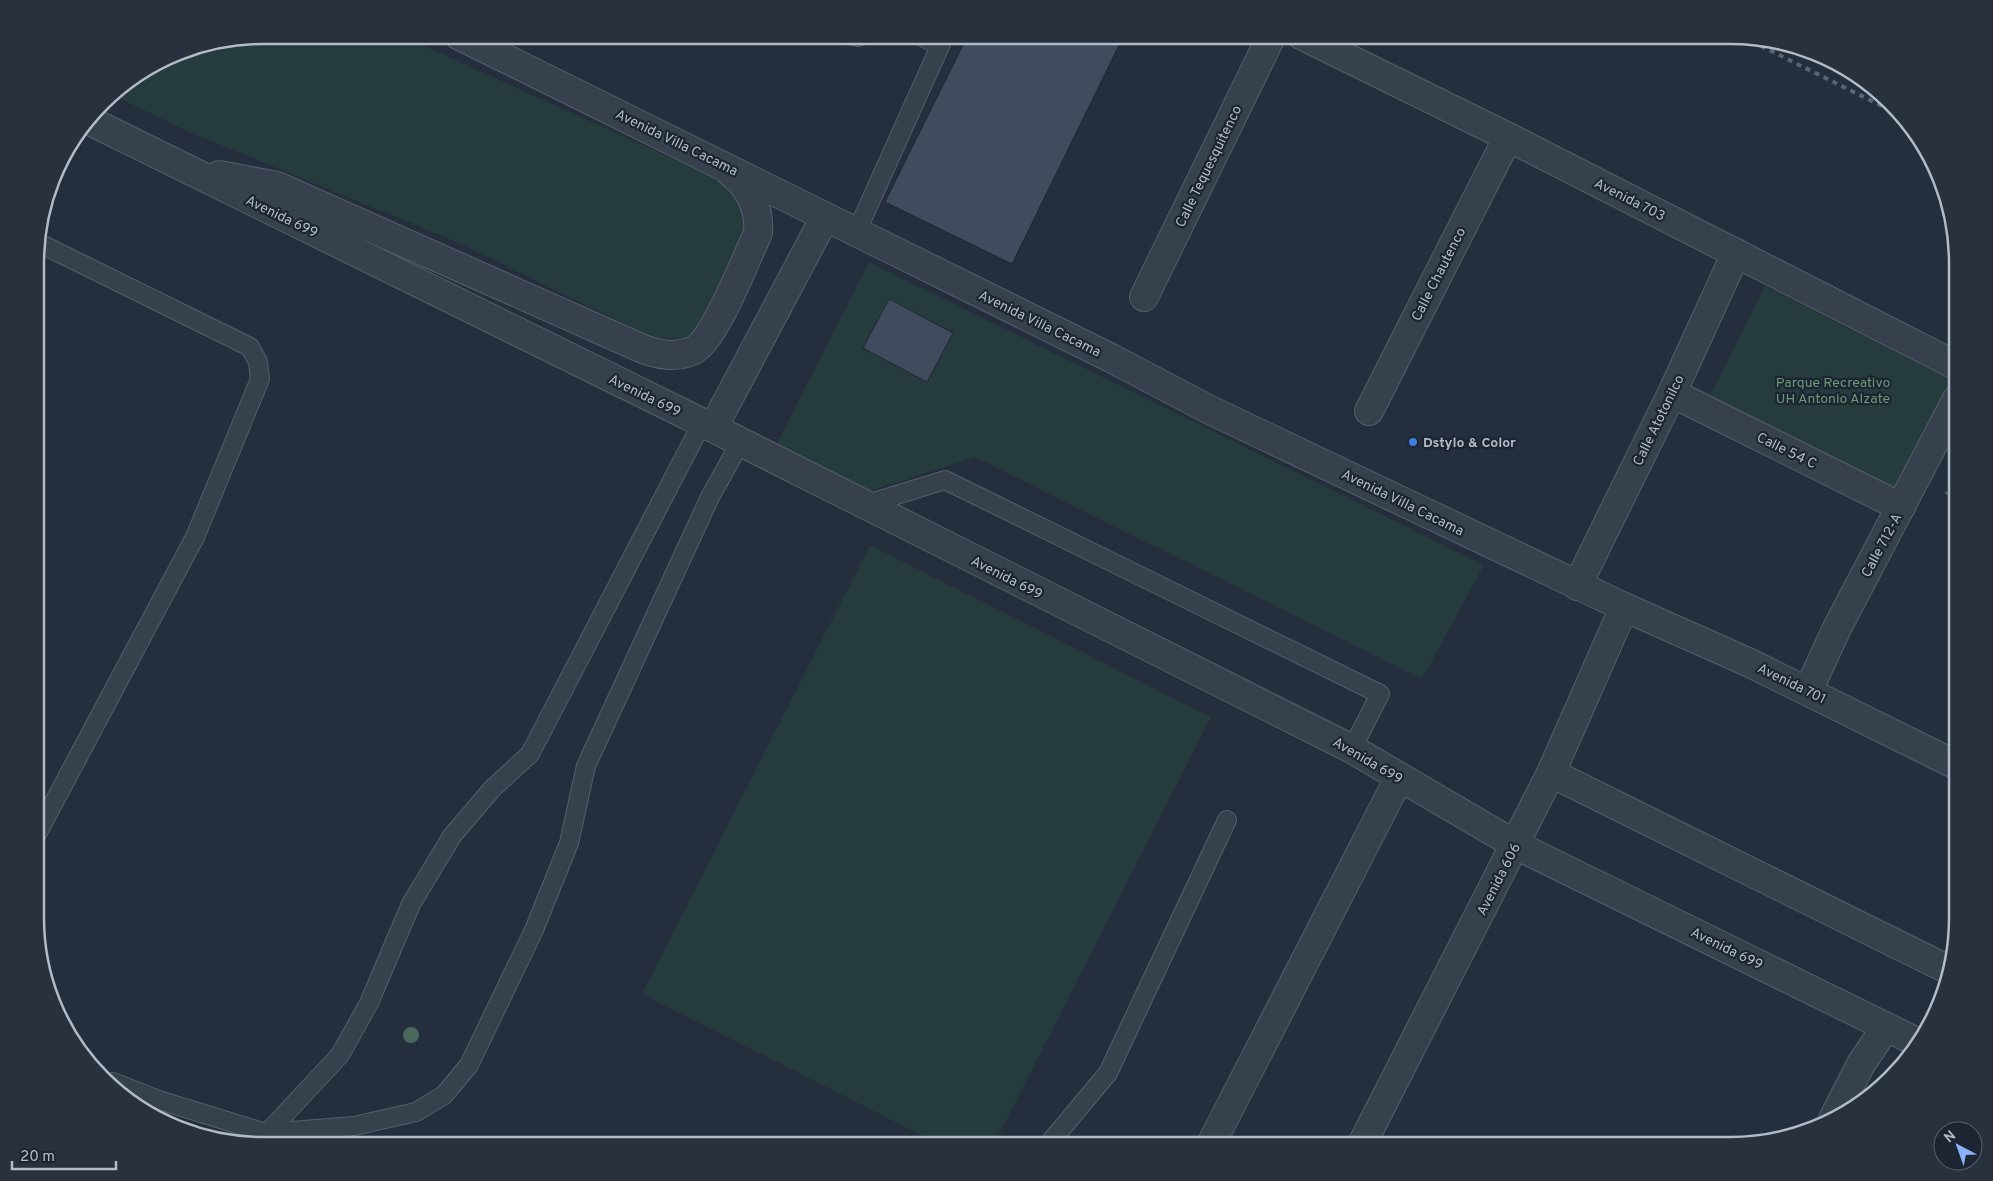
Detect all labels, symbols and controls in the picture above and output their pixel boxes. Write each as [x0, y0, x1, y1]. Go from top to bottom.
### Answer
street label: Calle Tequesquitenco [1172, 103, 1246, 230]
street label: Avenida Villa Cacama [612, 106, 740, 180]
street label: Avenida 703 [1591, 175, 1668, 225]
street label: Avenida 699 [243, 193, 320, 242]
street label: Calle Chautenco [1408, 225, 1470, 324]
street label: Avenida Villa Cacama [975, 287, 1103, 361]
street label: Avenida 699 [606, 372, 683, 421]
street label: Calle Atotonilco [1630, 372, 1689, 469]
park label: Parque Recreativo UH Antonio Alzate [1776, 375, 1891, 408]
street label: Calle 54 C [1754, 430, 1819, 473]
place label: Dstylo & Color [1423, 435, 1516, 452]
marker: Dstylo & Color [1407, 436, 1419, 448]
street label: Avenida Villa Cacama [1338, 466, 1466, 540]
street label: Calle 712-A [1858, 511, 1906, 581]
street label: Avenida 699 [968, 553, 1045, 604]
street label: Avenida 701 [1754, 660, 1828, 708]
street label: Avenida 699 [1329, 734, 1405, 788]
street label: Avenida 606 [1474, 841, 1525, 919]
street label: Avenida 699 [1688, 925, 1765, 974]
north arrow [1933, 1121, 1983, 1171]
text: N [1941, 1128, 1960, 1147]
scale bar [12, 1138, 116, 1170]
text: 20 m [20, 1148, 55, 1167]

